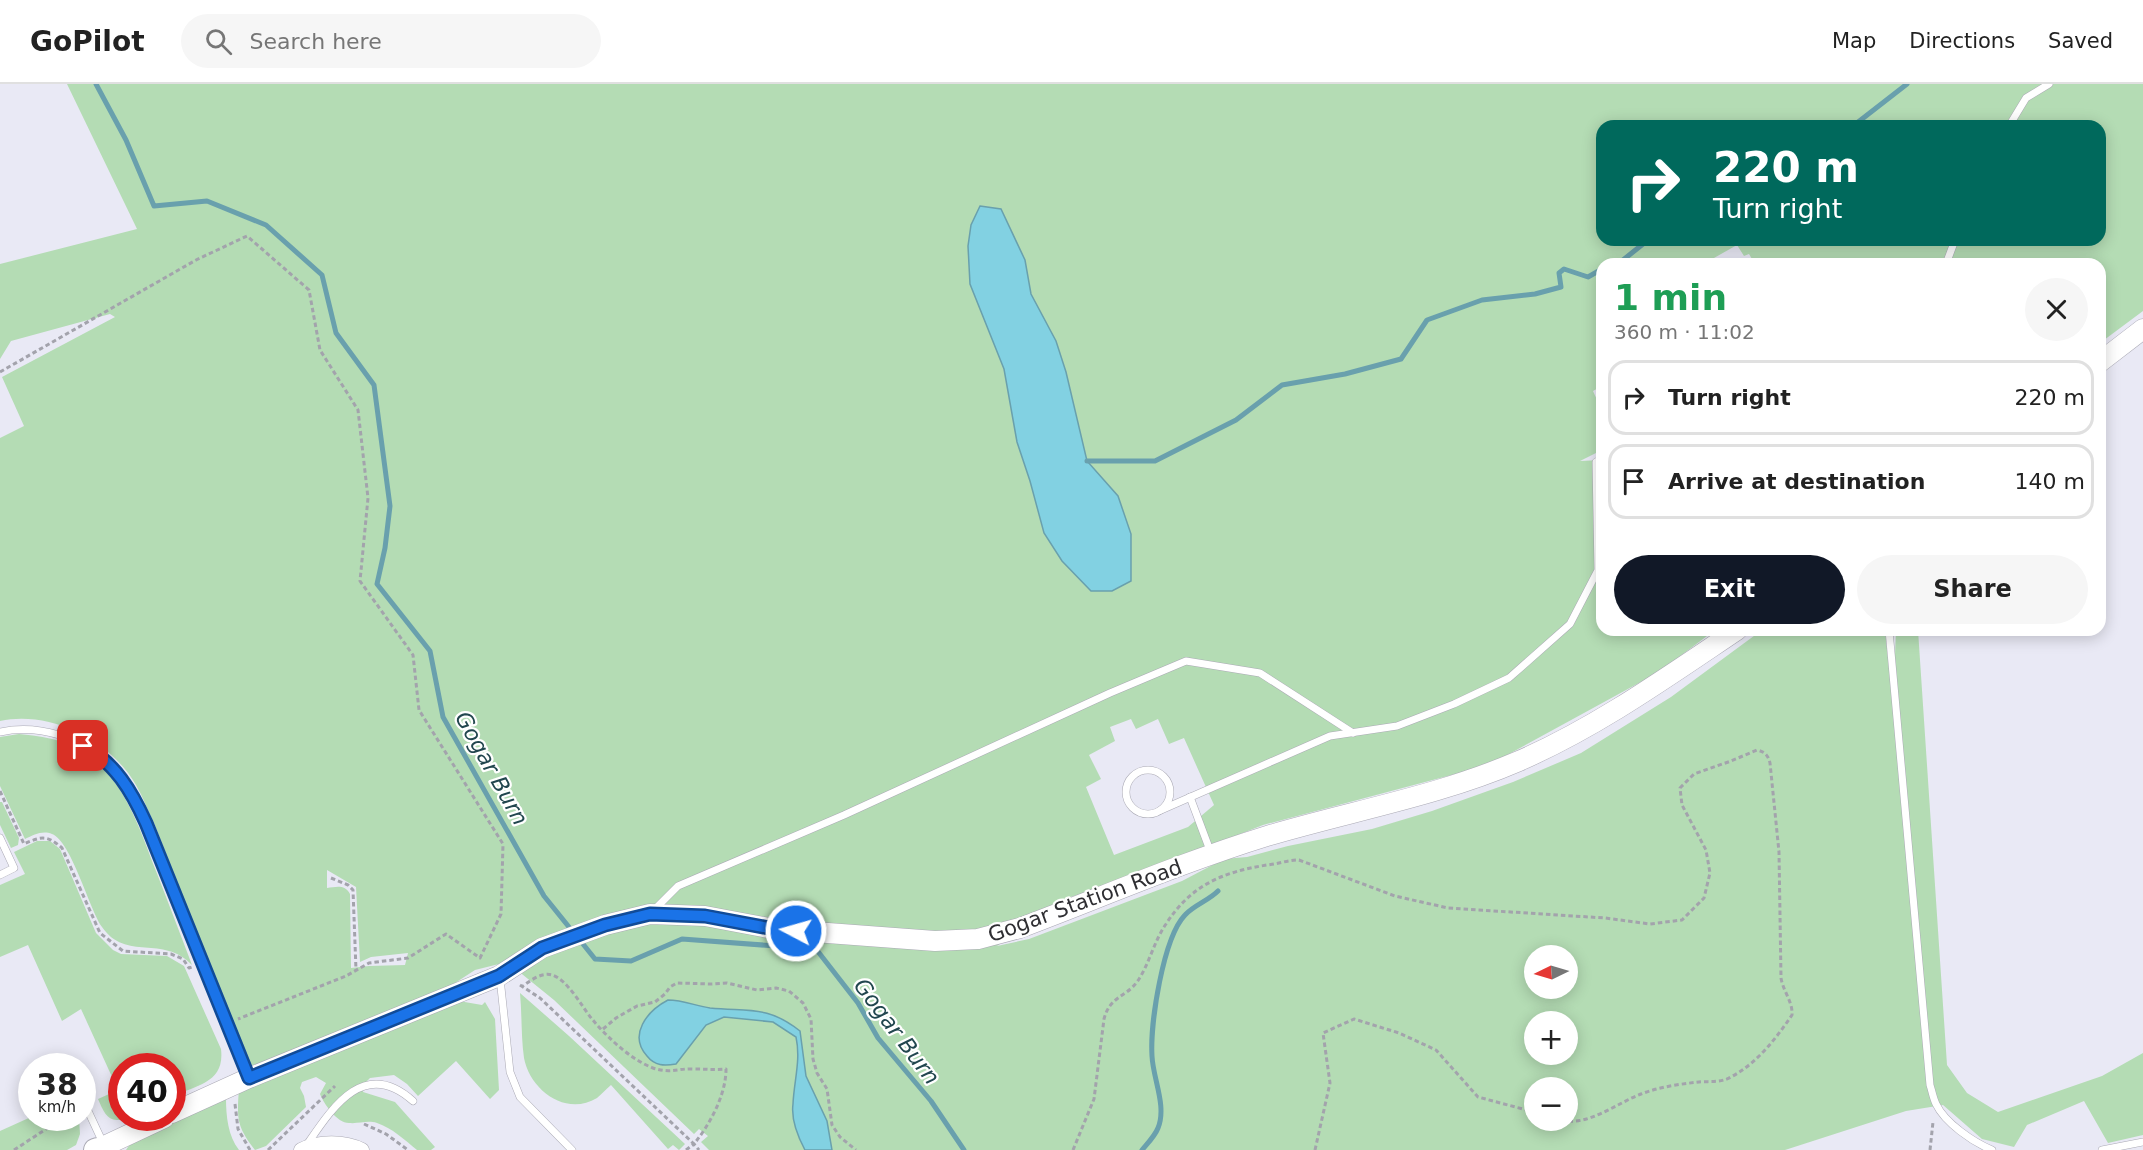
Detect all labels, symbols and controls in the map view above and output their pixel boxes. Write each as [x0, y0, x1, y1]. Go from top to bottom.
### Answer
search box [181, 14, 601, 68]
text: GoPilot [30, 25, 145, 58]
icon: search [202, 25, 235, 58]
text: Search here [250, 29, 382, 54]
text: Map [1832, 29, 1876, 53]
text: Directions [1909, 29, 2015, 53]
text: Saved [2048, 29, 2113, 53]
text: 220 m [1713, 143, 1859, 192]
icon: right [1614, 144, 1692, 222]
text: Turn right [1713, 193, 1842, 224]
text: 1 min [1614, 277, 1727, 318]
button: close [2025, 278, 2088, 341]
text: 360 m · 11:02 [1614, 320, 1755, 344]
icon: right [1617, 381, 1650, 414]
text: Turn right [1668, 385, 1791, 410]
text: 220 m [2015, 385, 2085, 410]
icon: arrive [1617, 465, 1650, 498]
text: Arrive at destination [1668, 469, 1925, 494]
text: 140 m [2015, 469, 2085, 494]
button: Exit [1614, 555, 1845, 624]
button: Share [1857, 555, 2088, 624]
water label: Gogar Burn [450, 707, 533, 829]
pin [57, 720, 108, 771]
icon: arrive [66, 729, 99, 762]
street label: Gogar Station Road [985, 855, 1185, 947]
position arrow [764, 899, 828, 963]
north arrow [1524, 945, 1578, 999]
map controls [1524, 945, 1578, 1131]
water label: Gogar Burn [849, 973, 945, 1089]
button: + [1524, 1011, 1578, 1065]
speed limit sign: 40 [108, 1053, 186, 1131]
text: 38 [36, 1067, 78, 1102]
button: − [1524, 1077, 1578, 1131]
text: km/h [38, 1098, 76, 1116]

